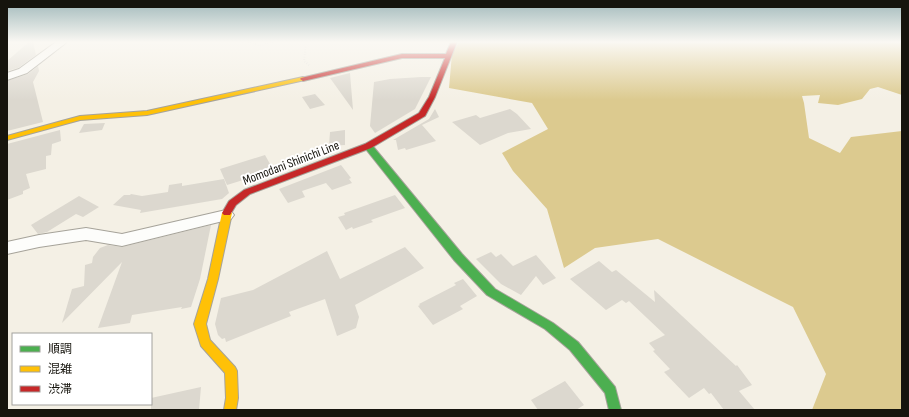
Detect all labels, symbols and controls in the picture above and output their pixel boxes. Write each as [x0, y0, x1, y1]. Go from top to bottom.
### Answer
street label: Momodani Shinichi Line [240, 137, 342, 189]
legend [12, 333, 152, 405]
text: 順調 [48, 342, 72, 357]
text: 混雑 [48, 362, 72, 377]
text: 渋滞 [48, 382, 72, 397]

